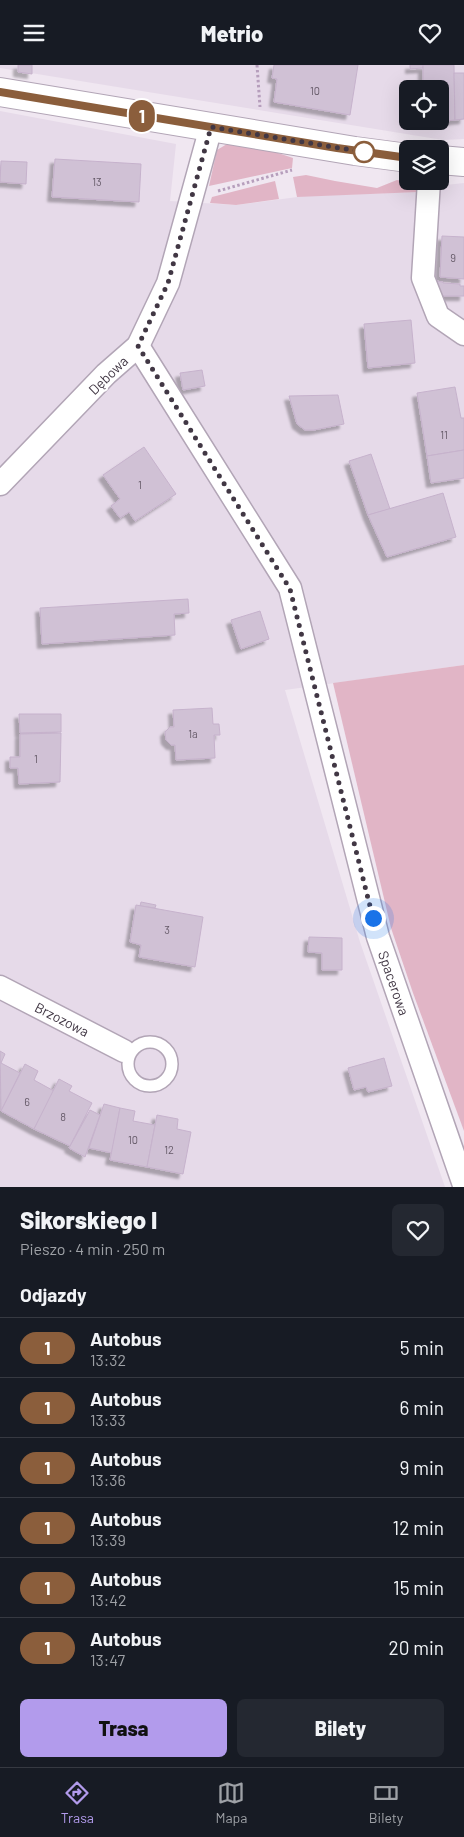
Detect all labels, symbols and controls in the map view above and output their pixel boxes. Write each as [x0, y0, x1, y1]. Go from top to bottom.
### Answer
icon: menu [20, 19, 48, 47]
icon: heart [416, 19, 444, 47]
text: Metrio [201, 20, 263, 46]
map controls [399, 80, 449, 190]
button: locate [399, 80, 449, 130]
house number: 10 [310, 84, 320, 97]
line badge: 1 [126, 100, 158, 132]
text: 1 [139, 105, 145, 127]
button: layers [399, 140, 449, 190]
unlabelled marker [353, 141, 375, 163]
house number: 13 [92, 175, 102, 188]
house number: 9 [450, 251, 456, 264]
street label: Dębowa [85, 352, 131, 398]
house number: 11 [440, 428, 448, 441]
house number: 1 [138, 478, 142, 491]
house number: 1a [188, 727, 198, 740]
house number: 1 [34, 752, 38, 765]
your location [361, 906, 386, 931]
house number: 3 [164, 923, 170, 936]
street label: Spacerowa [375, 948, 413, 1018]
street label: Brzozowa [32, 998, 92, 1040]
house number: 6 [24, 1095, 30, 1108]
house number: 8 [60, 1110, 66, 1123]
house number: 10 [128, 1133, 138, 1146]
house number: 12 [164, 1143, 174, 1156]
button: heart [392, 1204, 444, 1256]
text: Sikorskiego I [20, 1205, 157, 1234]
text: Pieszo · 4 min · 250 m [20, 1239, 165, 1258]
text: Odjazdy [20, 1283, 86, 1306]
text: Autobus [90, 1327, 161, 1350]
text: 5 min [400, 1336, 444, 1359]
text: 1 [44, 1337, 51, 1359]
text: 13:32 [90, 1350, 126, 1369]
text: Autobus [90, 1387, 161, 1410]
text: 6 min [400, 1396, 444, 1419]
text: 1 [44, 1397, 51, 1419]
text: 13:33 [90, 1410, 126, 1429]
text: Autobus [90, 1447, 161, 1470]
text: 9 min [400, 1456, 444, 1479]
text: 1 [44, 1457, 51, 1479]
text: 13:36 [90, 1470, 126, 1489]
text: Autobus [90, 1507, 161, 1530]
text: 12 min [393, 1516, 444, 1539]
text: 1 [44, 1517, 51, 1539]
text: 13:39 [90, 1530, 126, 1549]
text: Autobus [90, 1567, 161, 1590]
text: 15 min [393, 1576, 444, 1599]
text: 1 [44, 1577, 51, 1599]
text: 13:42 [90, 1590, 127, 1609]
text: Autobus [90, 1627, 161, 1650]
text: 20 min [388, 1636, 444, 1659]
text: 1 [44, 1637, 51, 1659]
text: 13:47 [90, 1650, 125, 1669]
button: Trasa [20, 1699, 227, 1757]
button: Bilety [237, 1699, 444, 1757]
tab: Trasa [61, 1779, 94, 1826]
tab: Mapa [215, 1779, 247, 1826]
tab: Bilety [369, 1779, 403, 1826]

